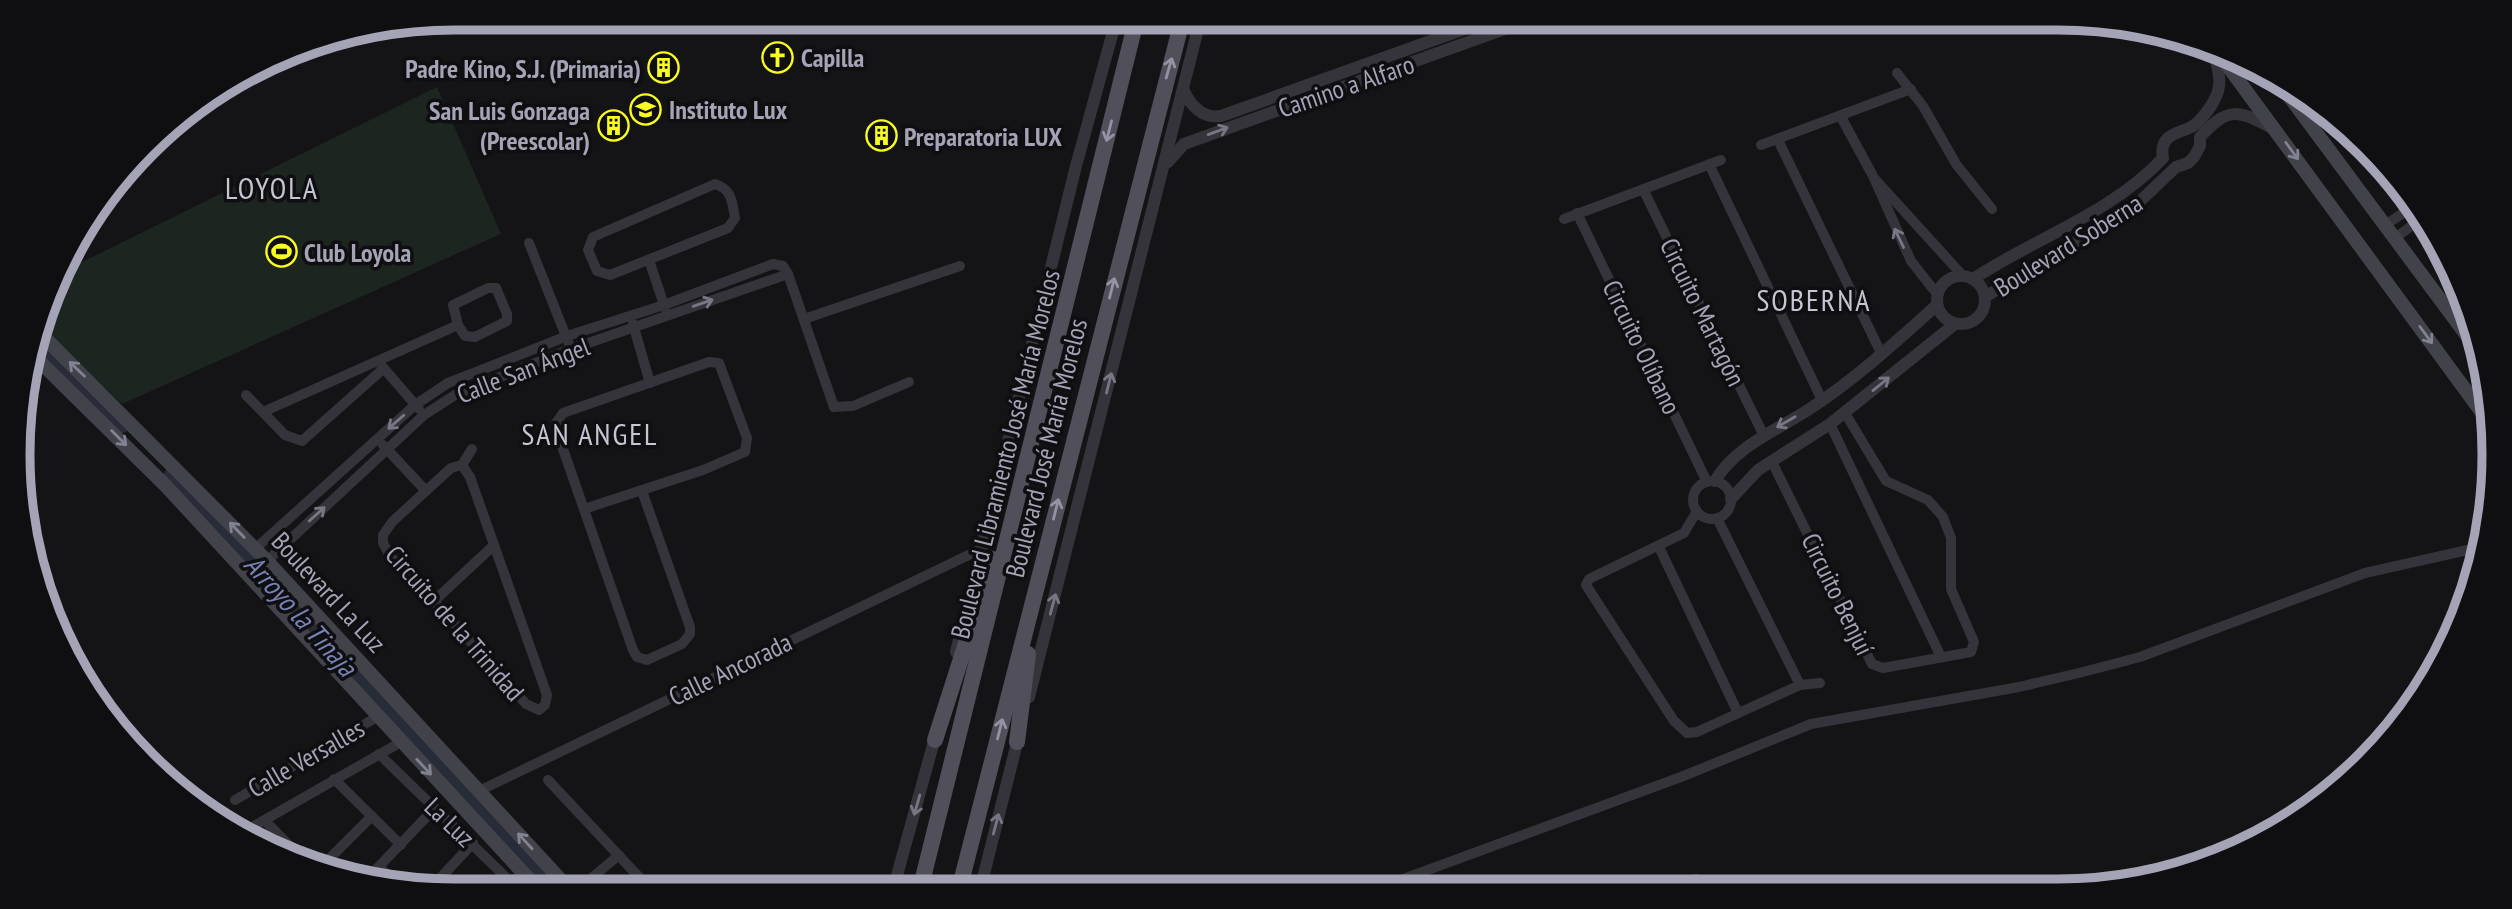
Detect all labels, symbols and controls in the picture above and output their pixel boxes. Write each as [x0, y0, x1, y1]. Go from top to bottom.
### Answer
church icon: Capilla [761, 40, 795, 74]
place label: Capilla [801, 41, 864, 74]
street label: Camino a Alfaro [1274, 47, 1418, 125]
building icon: Padre Kino, S.J. (Primaria) [647, 51, 681, 85]
place label: Padre Kino, S.J. (Primaria) [405, 52, 641, 85]
one-way arrow [1164, 57, 1177, 79]
school or university icon: Instituto Lux [629, 92, 663, 126]
place label: Instituto Lux [669, 93, 788, 126]
place label: San Luis Gonzaga (Preescolar) [429, 94, 590, 157]
building icon: San Luis Gonzaga (Preescolar) [596, 108, 630, 142]
building icon: Preparatoria LUX [864, 119, 898, 153]
one-way arrow [1102, 119, 1115, 142]
place label: Preparatoria LUX [904, 120, 1062, 153]
one-way arrow [1206, 124, 1228, 136]
one-way arrow [2285, 141, 2299, 160]
district label: LOYOLA [225, 168, 319, 207]
street label: Boulevard Soberna [1988, 186, 2148, 304]
one-way arrow [1892, 228, 1905, 249]
street label: Circuito Martagón [1653, 233, 1753, 391]
sports icon: Club Loyola [264, 235, 298, 269]
place label: Club Loyola [304, 236, 411, 269]
street label: Boulevard Libramiento José María Morelos [943, 266, 1067, 642]
street label: Circuito Olíbano [1595, 275, 1689, 419]
one-way arrow [1106, 277, 1119, 300]
district label: SOBERNA [1756, 280, 1872, 319]
one-way arrow [692, 296, 714, 308]
street label: Boulevard José María Morelos [998, 315, 1094, 581]
one-way arrow [2418, 326, 2433, 344]
street label: Calle San Ángel [452, 330, 594, 410]
one-way arrow [69, 360, 86, 377]
one-way arrow [1103, 372, 1116, 395]
one-way arrow [1872, 376, 1890, 391]
one-way arrow [388, 413, 405, 430]
district label: SAN ANGEL [521, 414, 659, 453]
one-way arrow [1777, 415, 1797, 429]
one-way arrow [111, 430, 128, 447]
one-way arrow [1050, 498, 1063, 521]
one-way arrow [308, 506, 326, 522]
one-way arrow [229, 522, 246, 539]
street label: Boulevard La Luz [265, 525, 393, 659]
street label: Circuito Benjuí [1794, 528, 1882, 661]
street label: Circuito de la Trinidad [378, 538, 532, 708]
water label: Arroyo la Tinaja [237, 546, 367, 685]
one-way arrow [1047, 593, 1060, 616]
street label: Calle Ancorada [663, 625, 797, 713]
street label: Calle Versalles [242, 711, 370, 805]
one-way arrow [994, 718, 1007, 741]
one-way arrow [415, 758, 432, 775]
street label: La Luz [418, 790, 482, 854]
one-way arrow [909, 794, 922, 816]
one-way arrow [990, 813, 1003, 836]
one-way arrow [517, 832, 533, 850]

